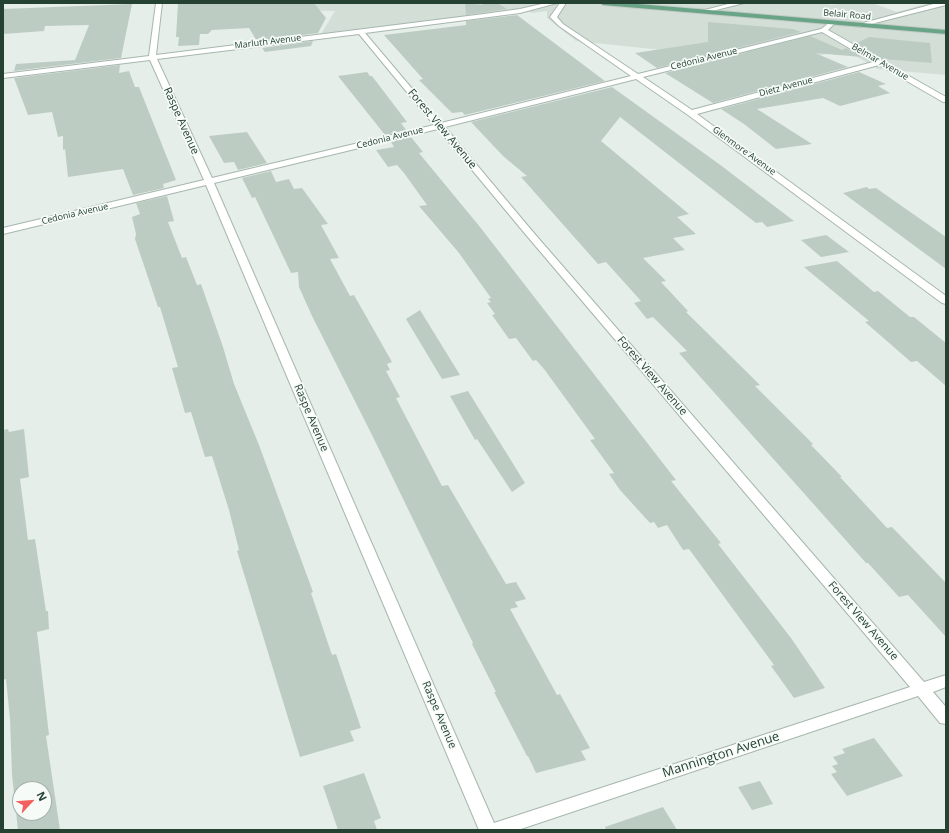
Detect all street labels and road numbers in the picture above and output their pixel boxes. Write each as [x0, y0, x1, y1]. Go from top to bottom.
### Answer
street label: Belair Road [823, 8, 871, 22]
street label: Marluth Avenue [234, 33, 302, 51]
street label: Belmar Avenue [850, 41, 910, 83]
street label: Cedonia Avenue [670, 46, 738, 72]
street label: Dietz Avenue [758, 75, 814, 99]
street label: Raspe Avenue [160, 85, 202, 157]
street label: Forest View Avenue [405, 86, 479, 172]
street label: Glenmore Avenue [710, 124, 778, 178]
street label: Cedonia Avenue [356, 125, 424, 151]
street label: Cedonia Avenue [41, 201, 109, 227]
street label: Forest View Avenue [614, 334, 690, 418]
street label: Raspe Avenue [291, 382, 331, 454]
street label: Forest View Avenue [825, 579, 901, 663]
street label: Raspe Avenue [419, 679, 459, 751]
street label: Mannington Avenue [660, 729, 782, 781]

